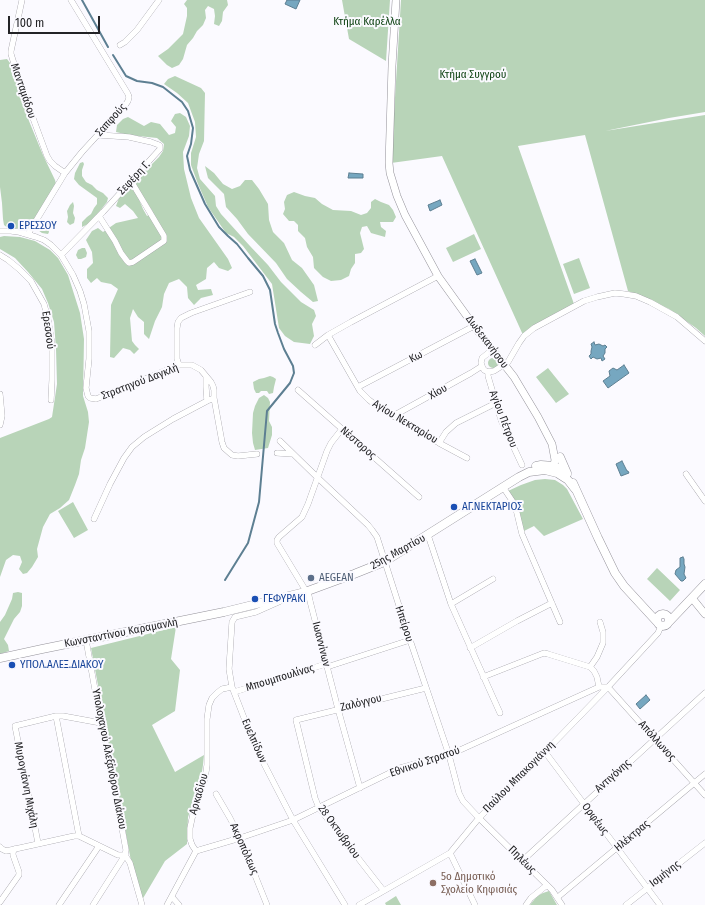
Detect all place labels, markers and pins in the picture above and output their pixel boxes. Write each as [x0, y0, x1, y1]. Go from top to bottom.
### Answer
place label: ΕΡΕΣΣΟΥ [19, 219, 57, 233]
marker: ΕΡΕΣΣΟΥ [6, 221, 16, 231]
place label: ΑΓ.ΝΕΚΤΑΡΙΟΣ [462, 500, 522, 514]
marker: ΑΓ.ΝΕΚΤΑΡΙΟΣ [449, 502, 459, 512]
place label: AEGEAN [319, 571, 354, 585]
marker: AEGEAN [306, 573, 316, 583]
place label: ΓΕΦΥΡΑΚΙ [263, 592, 306, 606]
marker: ΓΕΦΥΡΑΚΙ [250, 594, 260, 604]
place label: ΥΠΟΛ.ΑΛΕΞ.ΔΙΑΚΟΥ [20, 658, 104, 672]
marker: ΥΠΟΛ.ΑΛΕΞ.ΔΙΑΚΟΥ [7, 660, 17, 670]
place label: 5ο Δημοτικό Σχολείο Κηφισιάς [441, 870, 517, 896]
marker: 5ο Δημοτικό Σχολείο Κηφισιάς [428, 878, 438, 888]

